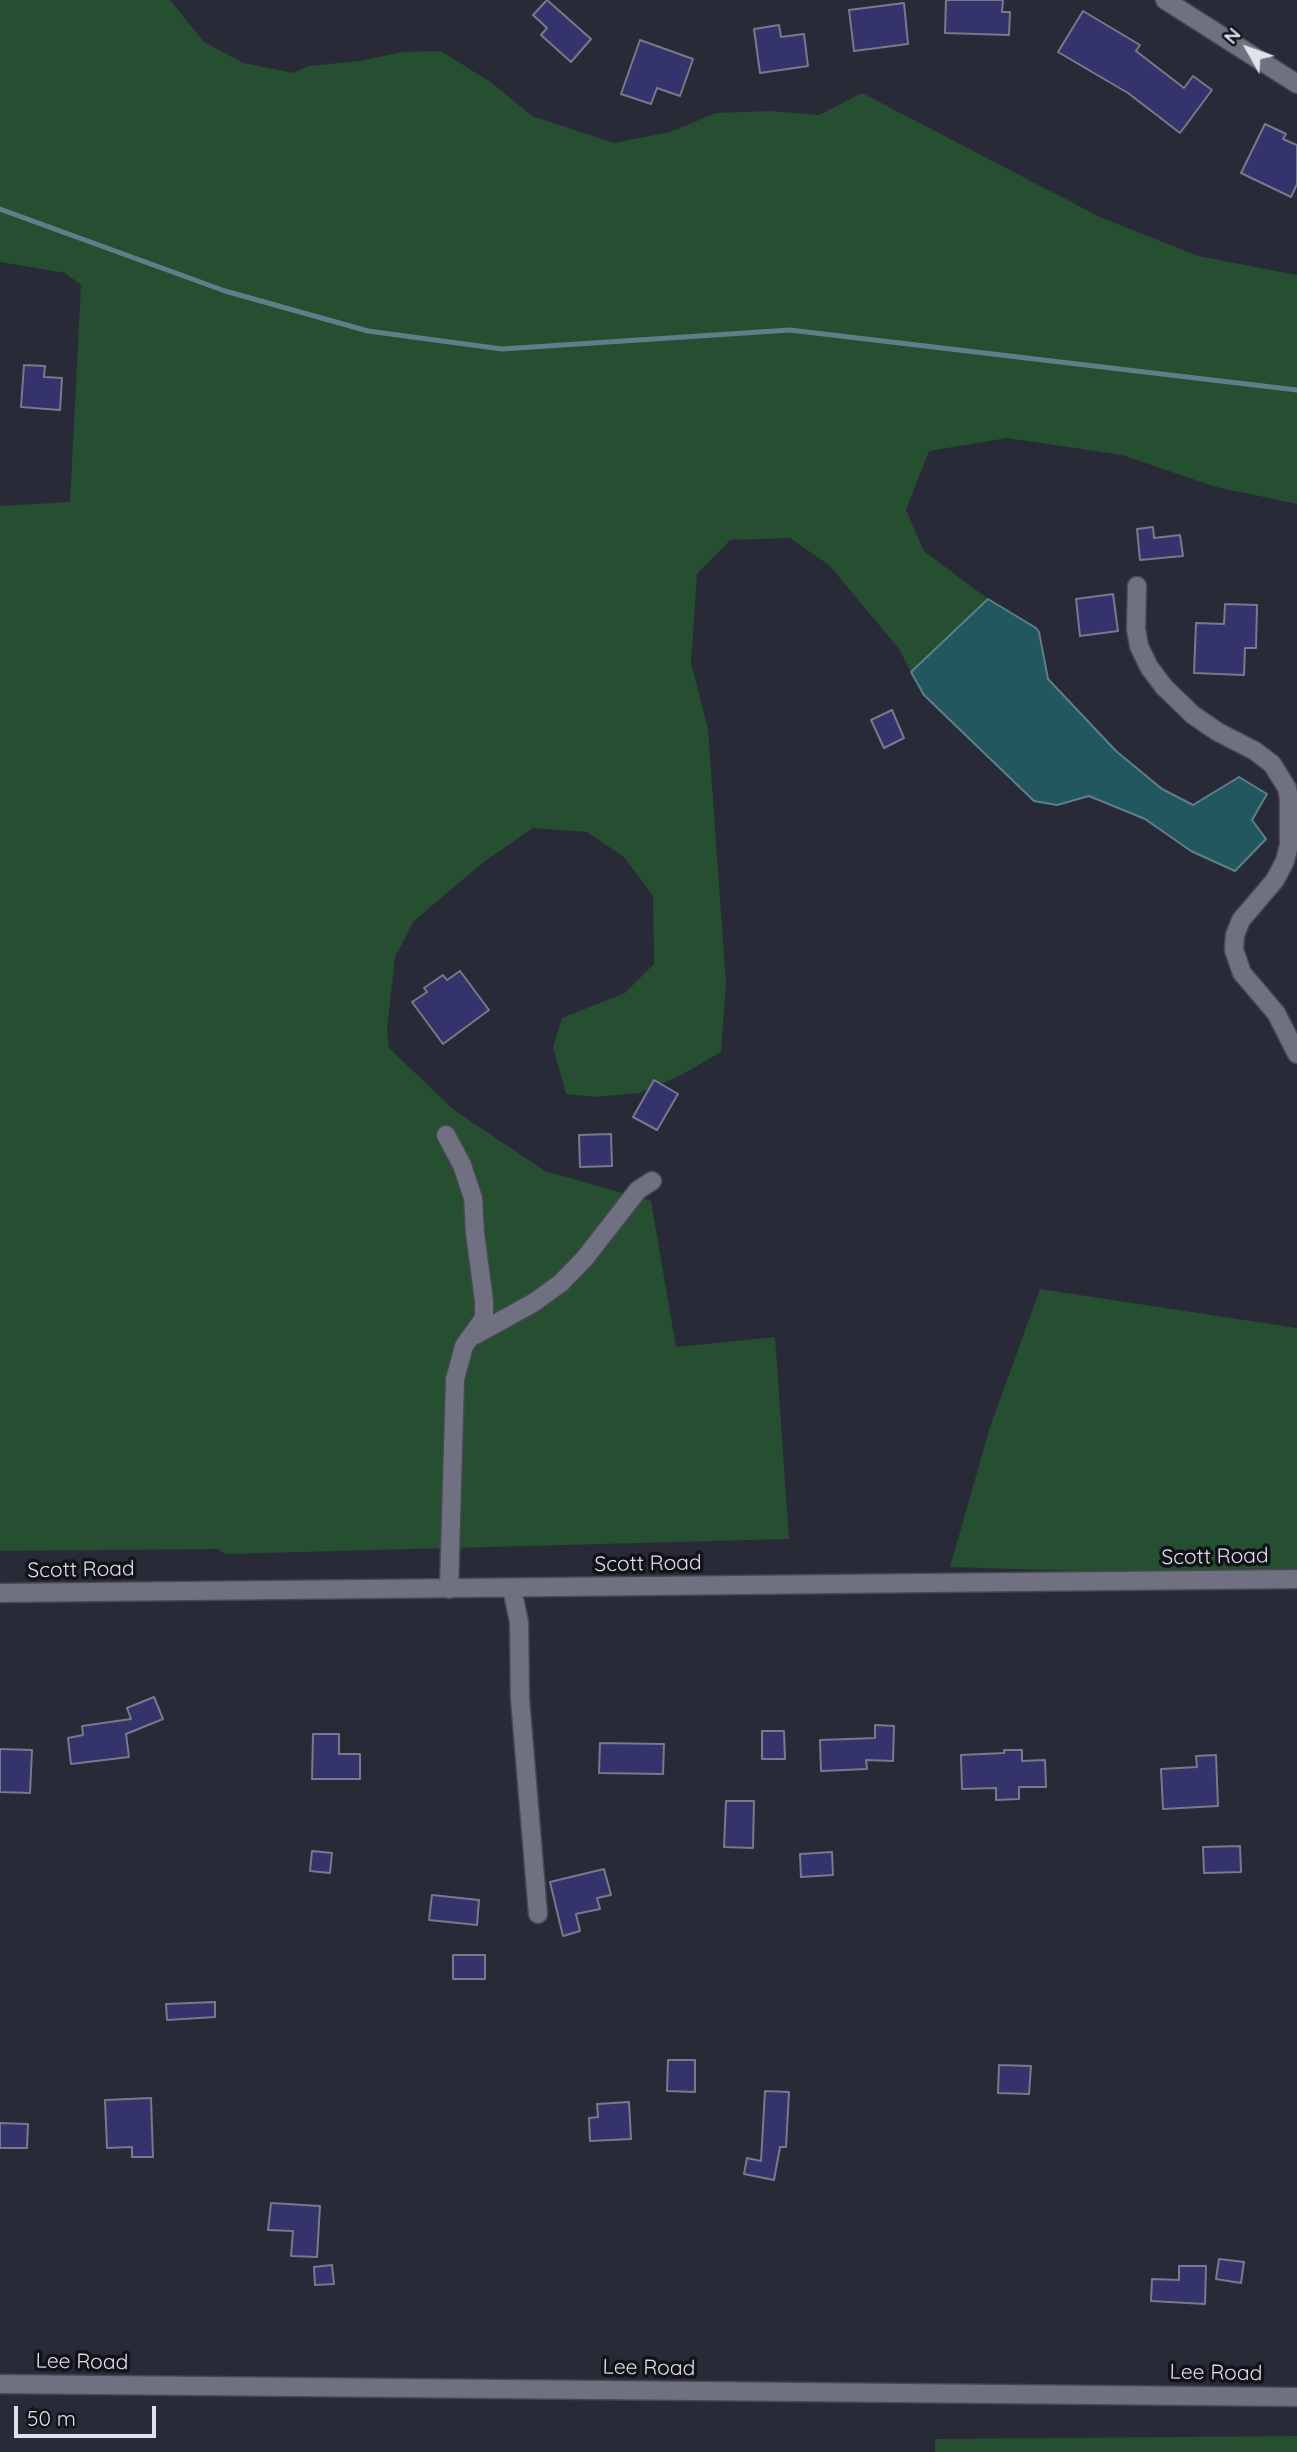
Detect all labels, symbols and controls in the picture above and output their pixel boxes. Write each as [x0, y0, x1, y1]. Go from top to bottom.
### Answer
north arrow [1213, 14, 1283, 84]
text: N [1218, 22, 1246, 49]
street label: Scott Road [1161, 1543, 1269, 1571]
street label: Scott Road [594, 1550, 702, 1578]
street label: Scott Road [27, 1556, 135, 1584]
street label: Lee Road [35, 2349, 129, 2375]
street label: Lee Road [602, 2355, 696, 2381]
street label: Lee Road [1169, 2360, 1263, 2386]
scale bar [18, 2392, 159, 2436]
text: 50 m [27, 2405, 76, 2431]

